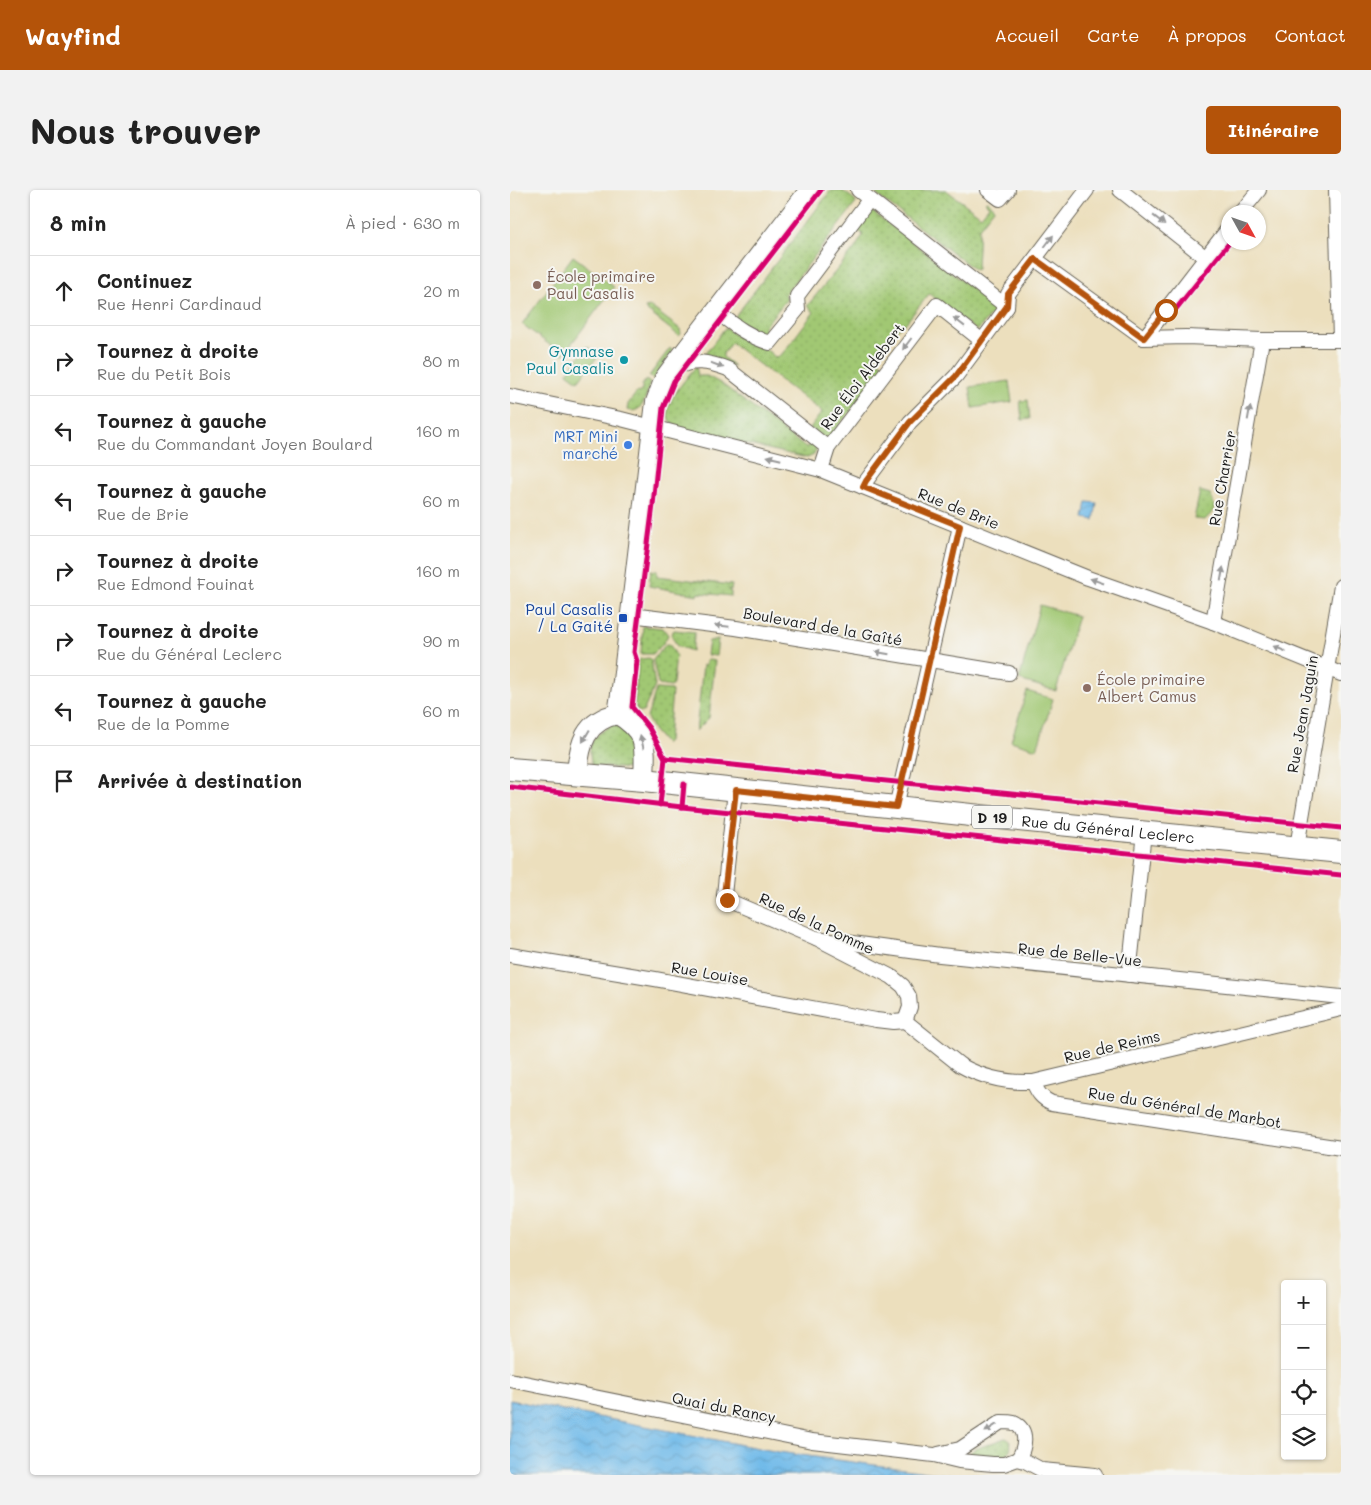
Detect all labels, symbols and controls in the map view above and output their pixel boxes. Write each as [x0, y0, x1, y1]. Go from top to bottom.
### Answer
text: Wayfind [25, 20, 121, 51]
text: Accueil [994, 23, 1059, 47]
text: Carte [1087, 23, 1139, 47]
text: À propos [1167, 23, 1247, 47]
text: Contact [1275, 23, 1346, 47]
button: Itinéraire [1206, 106, 1341, 154]
text: Nous trouver [30, 107, 261, 153]
north arrow [1221, 205, 1266, 250]
text: 8 min [50, 209, 106, 236]
text: À pied · 630 m [345, 212, 460, 233]
one-way arrow [1152, 215, 1166, 225]
one-way arrow [1044, 234, 1054, 248]
place label: École primaire Paul Casalis [547, 266, 655, 303]
text: Continuez [97, 268, 192, 293]
icon: ahead [50, 277, 78, 305]
marker: École primaire Paul Casalis [531, 279, 543, 291]
text: 20 m [423, 280, 460, 301]
text: Rue Henri Cardinaud [97, 293, 261, 314]
route start [1155, 299, 1178, 322]
one-way arrow [953, 317, 966, 328]
street label: Rue Éloi Aldebert [815, 319, 909, 433]
one-way arrow [902, 337, 913, 350]
text: Tournez à droite [97, 338, 259, 363]
place label: Gymnase Paul Casalis [526, 341, 614, 378]
icon: right [50, 347, 78, 375]
text: 80 m [423, 350, 460, 371]
marker: Gymnase Paul Casalis [618, 354, 630, 366]
one-way arrow [710, 361, 725, 369]
text: Rue du Petit Bois [97, 363, 231, 384]
one-way arrow [1246, 405, 1254, 421]
text: Tournez à gauche [97, 408, 266, 433]
icon: left [50, 417, 78, 445]
text: 160 m [415, 420, 460, 441]
place label: MRT Mini marché [554, 426, 618, 463]
street label: Rue Charrier [1204, 429, 1240, 527]
text: Rue du Commandant Joyen Boulard [97, 433, 372, 454]
marker: MRT Mini marché [622, 439, 634, 451]
one-way arrow [767, 453, 782, 461]
text: Tournez à gauche [97, 478, 266, 503]
street label: Rue de Brie [915, 483, 1003, 533]
icon: left [50, 487, 78, 515]
text: 60 m [423, 490, 460, 511]
text: Rue de Brie [97, 503, 189, 524]
text: Tournez à droite [97, 548, 259, 573]
icon: right [50, 557, 78, 585]
text: 160 m [415, 560, 460, 581]
one-way arrow [1219, 565, 1227, 581]
text: Rue Edmond Fouinat [97, 573, 255, 594]
one-way arrow [1090, 577, 1105, 584]
place label: Paul Casalis / La Gaité [525, 599, 613, 636]
street label: Boulevard de la Gaîté [742, 602, 904, 650]
marker: Paul Casalis / La Gaité [617, 612, 629, 624]
text: Tournez à droite [97, 618, 259, 643]
one-way arrow [713, 622, 729, 630]
icon: right [50, 627, 78, 655]
text: 90 m [423, 630, 460, 651]
text: Rue du Général Leclerc [97, 643, 282, 664]
one-way arrow [1273, 644, 1287, 652]
one-way arrow [874, 648, 890, 656]
street label: Rue Jean Jaguin [1282, 654, 1322, 774]
place label: École primaire Albert Camus [1097, 669, 1205, 706]
marker: École primaire Albert Camus [1081, 682, 1093, 694]
text: Tournez à gauche [97, 688, 266, 713]
icon: left [50, 697, 78, 725]
text: 60 m [423, 700, 460, 721]
text: Rue de la Pomme [97, 713, 230, 734]
one-way arrow [582, 729, 591, 742]
one-way arrow [638, 734, 646, 749]
icon: arrive [50, 767, 78, 795]
text: Arrivée à destination [97, 768, 302, 793]
road number: D 19 [972, 806, 1012, 828]
street label: Rue du Général Leclerc [1021, 810, 1195, 847]
street label: Rue de la Pomme [756, 888, 878, 958]
route end [716, 889, 739, 912]
street label: Rue de Belle-Vue [1017, 938, 1143, 970]
street label: Rue Louise [670, 956, 750, 990]
street label: Rue de Reims [1062, 1025, 1162, 1067]
street label: Rue du Général de Marbot [1087, 1082, 1283, 1132]
map controls [1281, 1280, 1326, 1460]
button: + [1281, 1280, 1326, 1325]
button: − [1281, 1325, 1326, 1370]
button: locate [1281, 1370, 1326, 1415]
street label: Quai du Rancy [671, 1387, 778, 1427]
button: layers [1281, 1415, 1326, 1460]
one-way arrow [985, 1423, 998, 1433]

